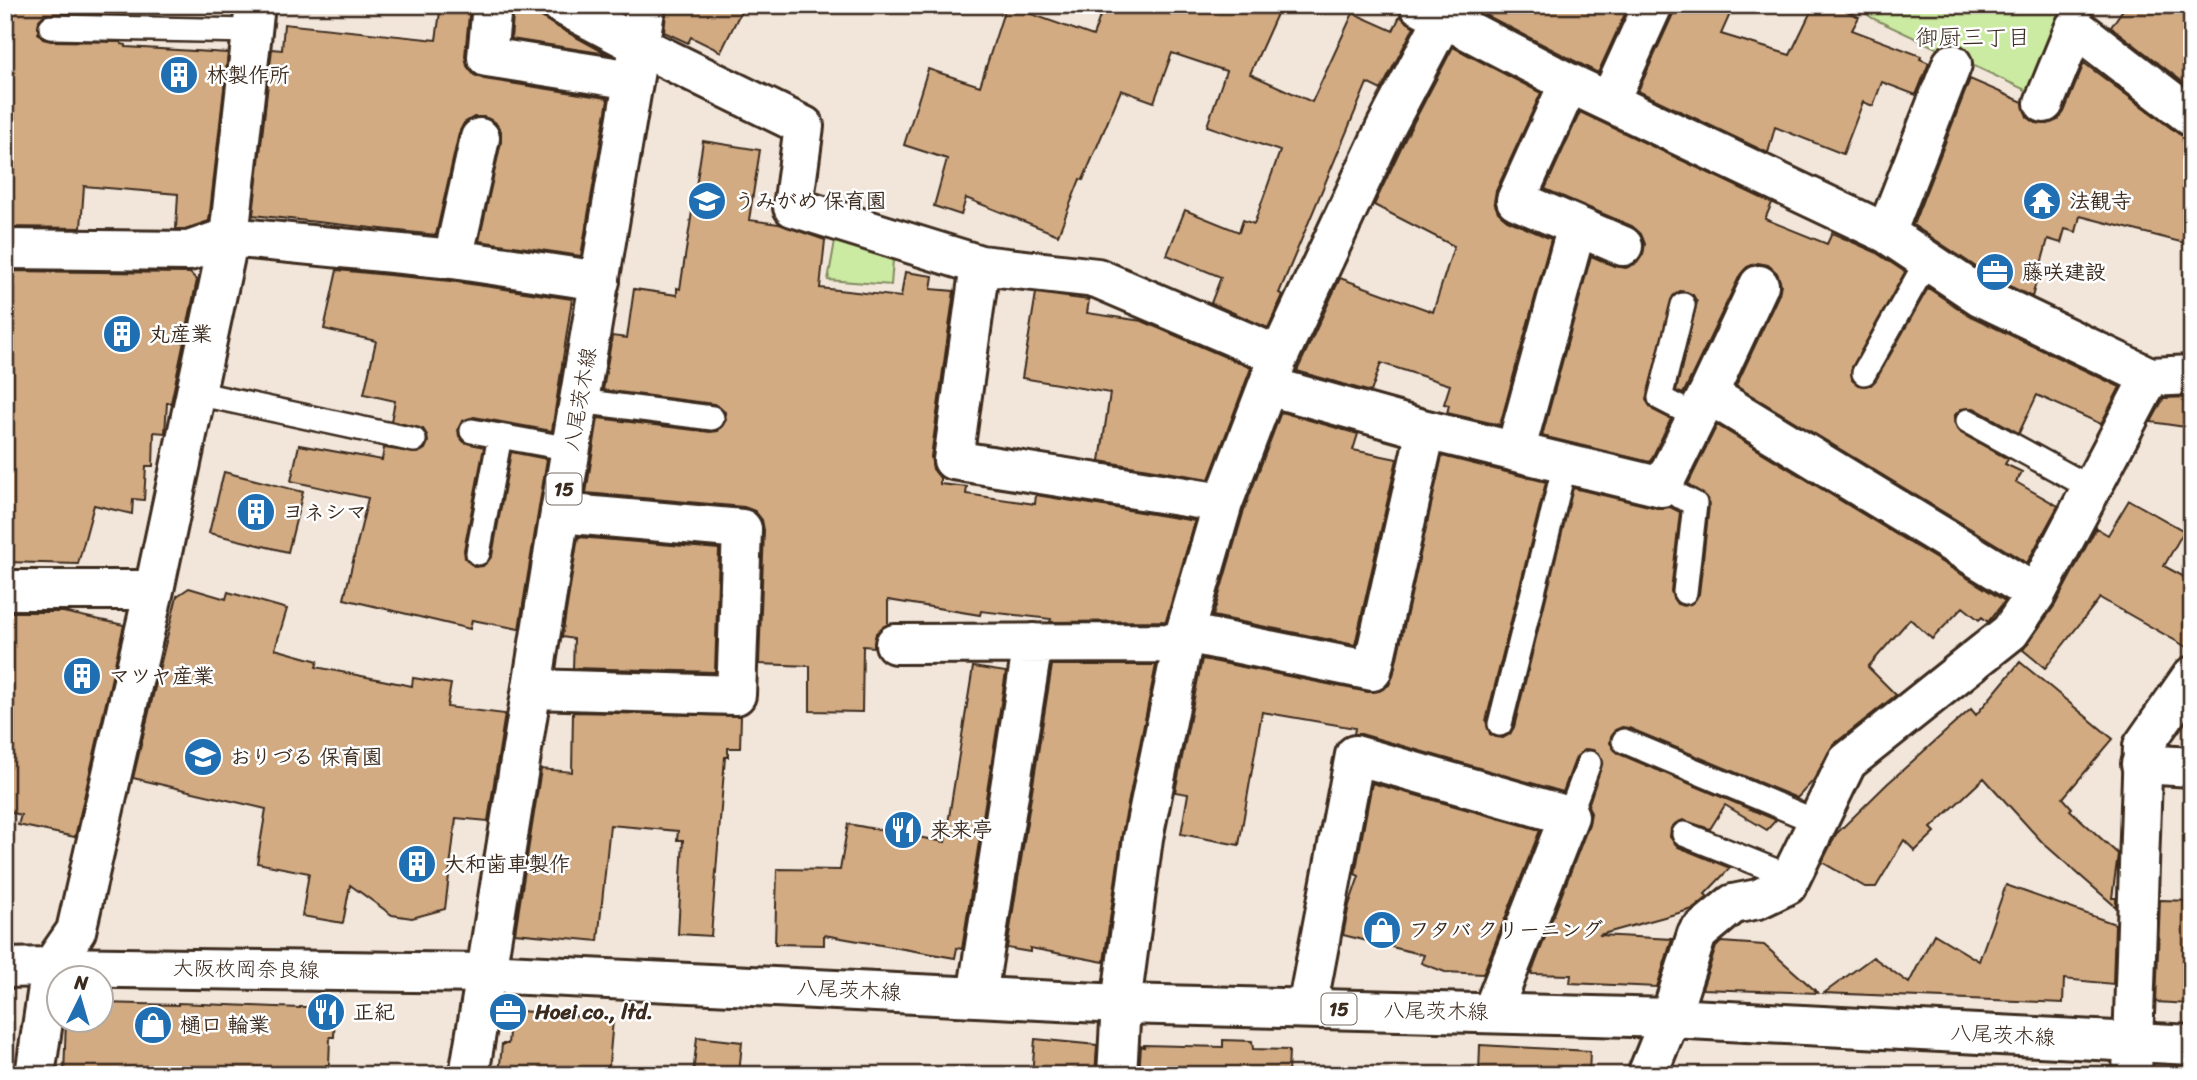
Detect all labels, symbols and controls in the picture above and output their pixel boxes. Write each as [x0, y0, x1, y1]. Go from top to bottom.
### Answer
district label: 御厨三丁目 [1916, 17, 2031, 58]
building icon: 林製作所 [158, 54, 200, 96]
place label: 林製作所 [206, 56, 290, 94]
school or university icon: うみがめ 保育園 [686, 180, 728, 222]
temple icon: 法観寺 [2021, 180, 2063, 222]
place label: うみがめ 保育園 [734, 182, 886, 220]
place label: 法観寺 [2069, 182, 2132, 220]
office icon: 藤咲建設 [1974, 251, 2016, 293]
place label: 藤咲建設 [2022, 253, 2106, 291]
building icon: 丸産業 [101, 313, 143, 355]
place label: 丸産業 [149, 315, 212, 353]
street label: 八尾茨木線 [552, 344, 608, 454]
road number: 15 [546, 474, 582, 504]
building icon: ヨネシマ [235, 491, 277, 533]
place label: ヨネシマ [283, 493, 367, 531]
building icon: マツヤ産業 [61, 655, 103, 697]
place label: マツヤ産業 [109, 657, 214, 695]
school or university icon: おりづる 保育園 [182, 736, 224, 778]
place label: おりづる 保育園 [230, 738, 382, 776]
restaurant icon: 来来亭 [882, 809, 924, 851]
place label: 来来亭 [930, 811, 993, 849]
building icon: 大和歯車製作 [396, 843, 438, 885]
place label: 大和歯車製作 [444, 845, 570, 883]
shop icon: フタバ クリーニング [1361, 909, 1403, 951]
place label: フタバ クリーニング [1409, 911, 1603, 949]
street label: 大阪枚岡奈良線 [172, 949, 320, 989]
north arrow [46, 964, 116, 1034]
text: N [72, 965, 90, 1000]
street label: 八尾茨木線 [796, 968, 902, 1012]
restaurant icon: 正紀 [305, 991, 347, 1033]
office icon: Hoei co., ltd. [487, 991, 529, 1033]
street label: 八尾茨木線 [1383, 991, 1489, 1031]
place label: 正紀 [353, 993, 395, 1031]
place label: Hoei co., ltd. [534, 993, 653, 1031]
road number: 15 [1322, 993, 1356, 1024]
shop icon: 樋口 輪業 [132, 1004, 174, 1046]
place label: 樋口 輪業 [180, 1006, 269, 1044]
street label: 八尾茨木線 [1950, 1013, 2056, 1057]

